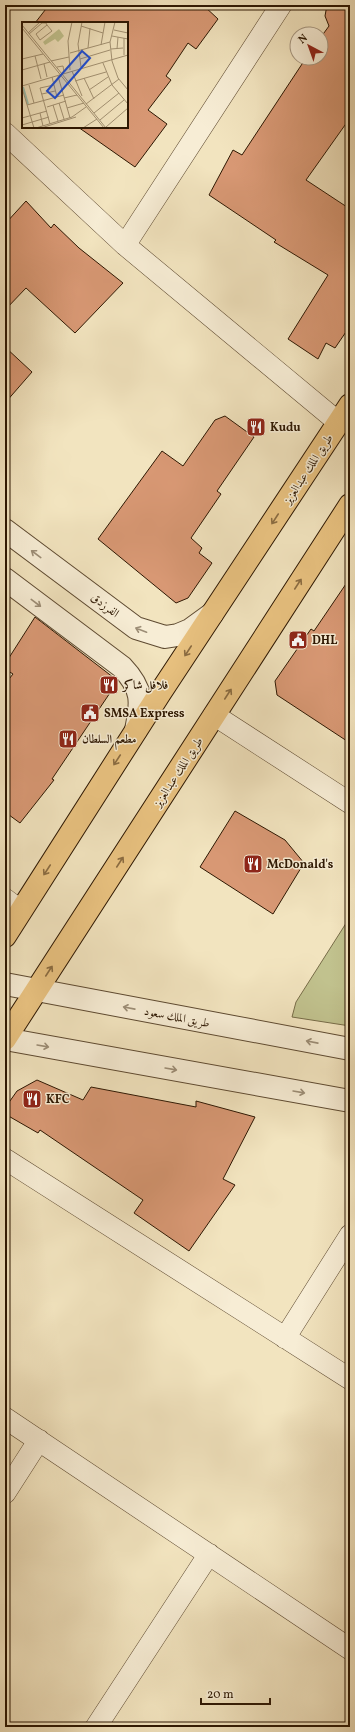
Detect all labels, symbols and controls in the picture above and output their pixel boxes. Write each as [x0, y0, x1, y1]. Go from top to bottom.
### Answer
inset map [22, 22, 128, 128]
north arrow [289, 26, 329, 66]
text: N [295, 31, 311, 48]
restaurant icon: Kudu [245, 416, 267, 438]
place label: Kudu [270, 420, 301, 436]
street label: طريق الملك عبدالعزيز [279, 431, 337, 509]
one-way arrow [271, 513, 279, 524]
one-way arrow [31, 550, 42, 558]
one-way arrow [295, 578, 303, 590]
street label: الفرزدق [87, 590, 122, 622]
one-way arrow [31, 598, 42, 607]
one-way arrow [136, 626, 148, 634]
public building icon: DHL [287, 629, 309, 651]
place label: DHL [312, 633, 338, 649]
one-way arrow [184, 645, 192, 656]
restaurant icon: فلافل شاكر [98, 674, 120, 696]
place label: فلافل شاكر [121, 678, 168, 694]
one-way arrow [224, 688, 232, 699]
public building icon: SMSA Express [79, 702, 101, 724]
place label: SMSA Express [104, 706, 185, 722]
restaurant icon: مطعم السلطان [57, 728, 79, 750]
place label: مطعم السلطان [82, 732, 137, 750]
street label: طريق الملك عبدالعزيز [149, 734, 207, 812]
one-way arrow [113, 754, 121, 766]
restaurant icon: McDonald's [242, 853, 264, 875]
one-way arrow [116, 857, 124, 868]
place label: McDonald's [267, 857, 334, 873]
one-way arrow [43, 864, 51, 876]
one-way arrow [45, 966, 53, 977]
one-way arrow [123, 1004, 136, 1012]
street label: طريق الملك سعود [143, 1004, 211, 1032]
one-way arrow [306, 1038, 319, 1046]
one-way arrow [36, 1042, 49, 1050]
one-way arrow [164, 1065, 177, 1073]
restaurant icon: KFC [21, 1088, 43, 1110]
one-way arrow [292, 1089, 305, 1097]
place label: KFC [46, 1092, 70, 1108]
scale bar [201, 1680, 270, 1706]
text: 20 m [207, 1687, 234, 1703]

